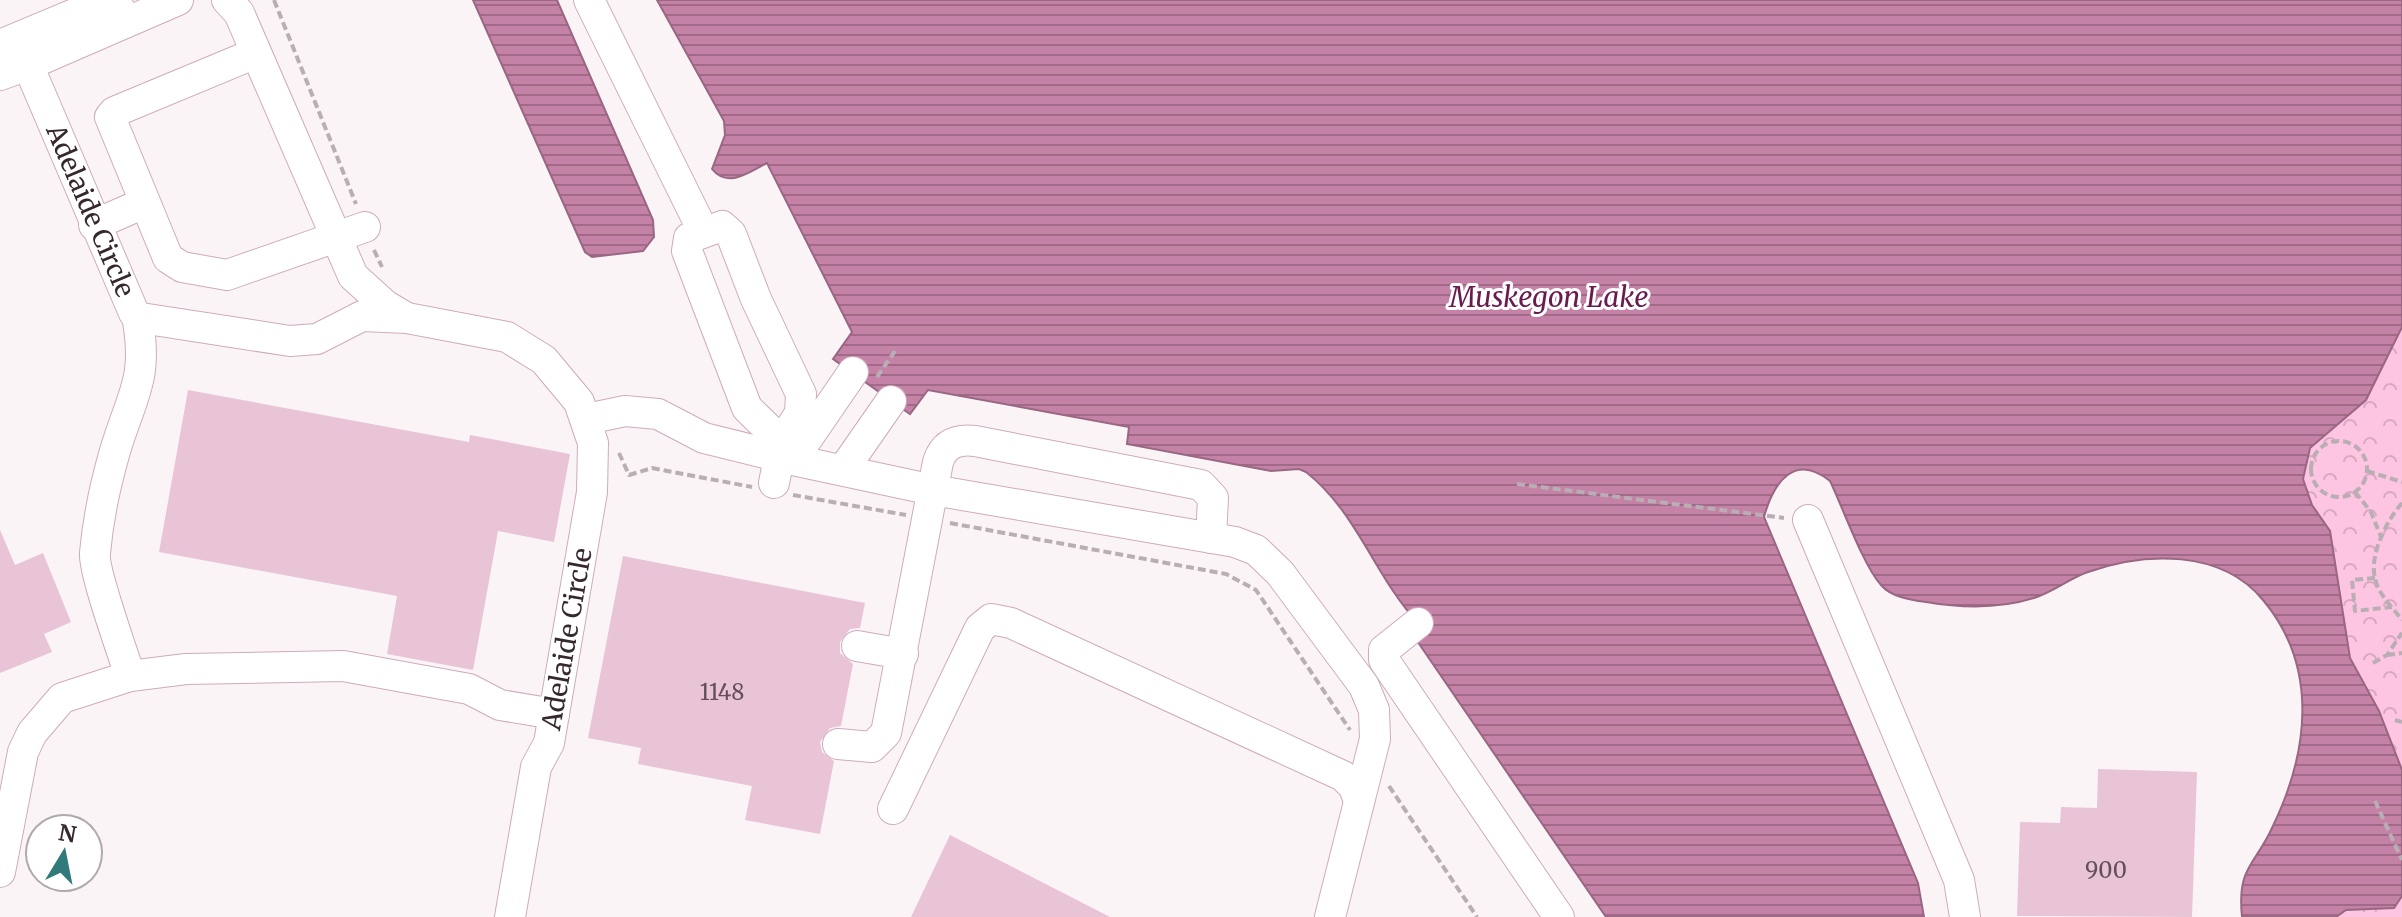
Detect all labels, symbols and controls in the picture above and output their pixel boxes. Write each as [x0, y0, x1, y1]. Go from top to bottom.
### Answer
street label: Adelaide Circle [39, 118, 142, 302]
water label: Muskegon Lake [1448, 279, 1649, 315]
street label: Adelaide Circle [534, 545, 599, 733]
house number: 1148 [700, 678, 744, 706]
north arrow [24, 813, 104, 893]
text: N [56, 818, 79, 849]
house number: 900 [2085, 856, 2127, 884]

